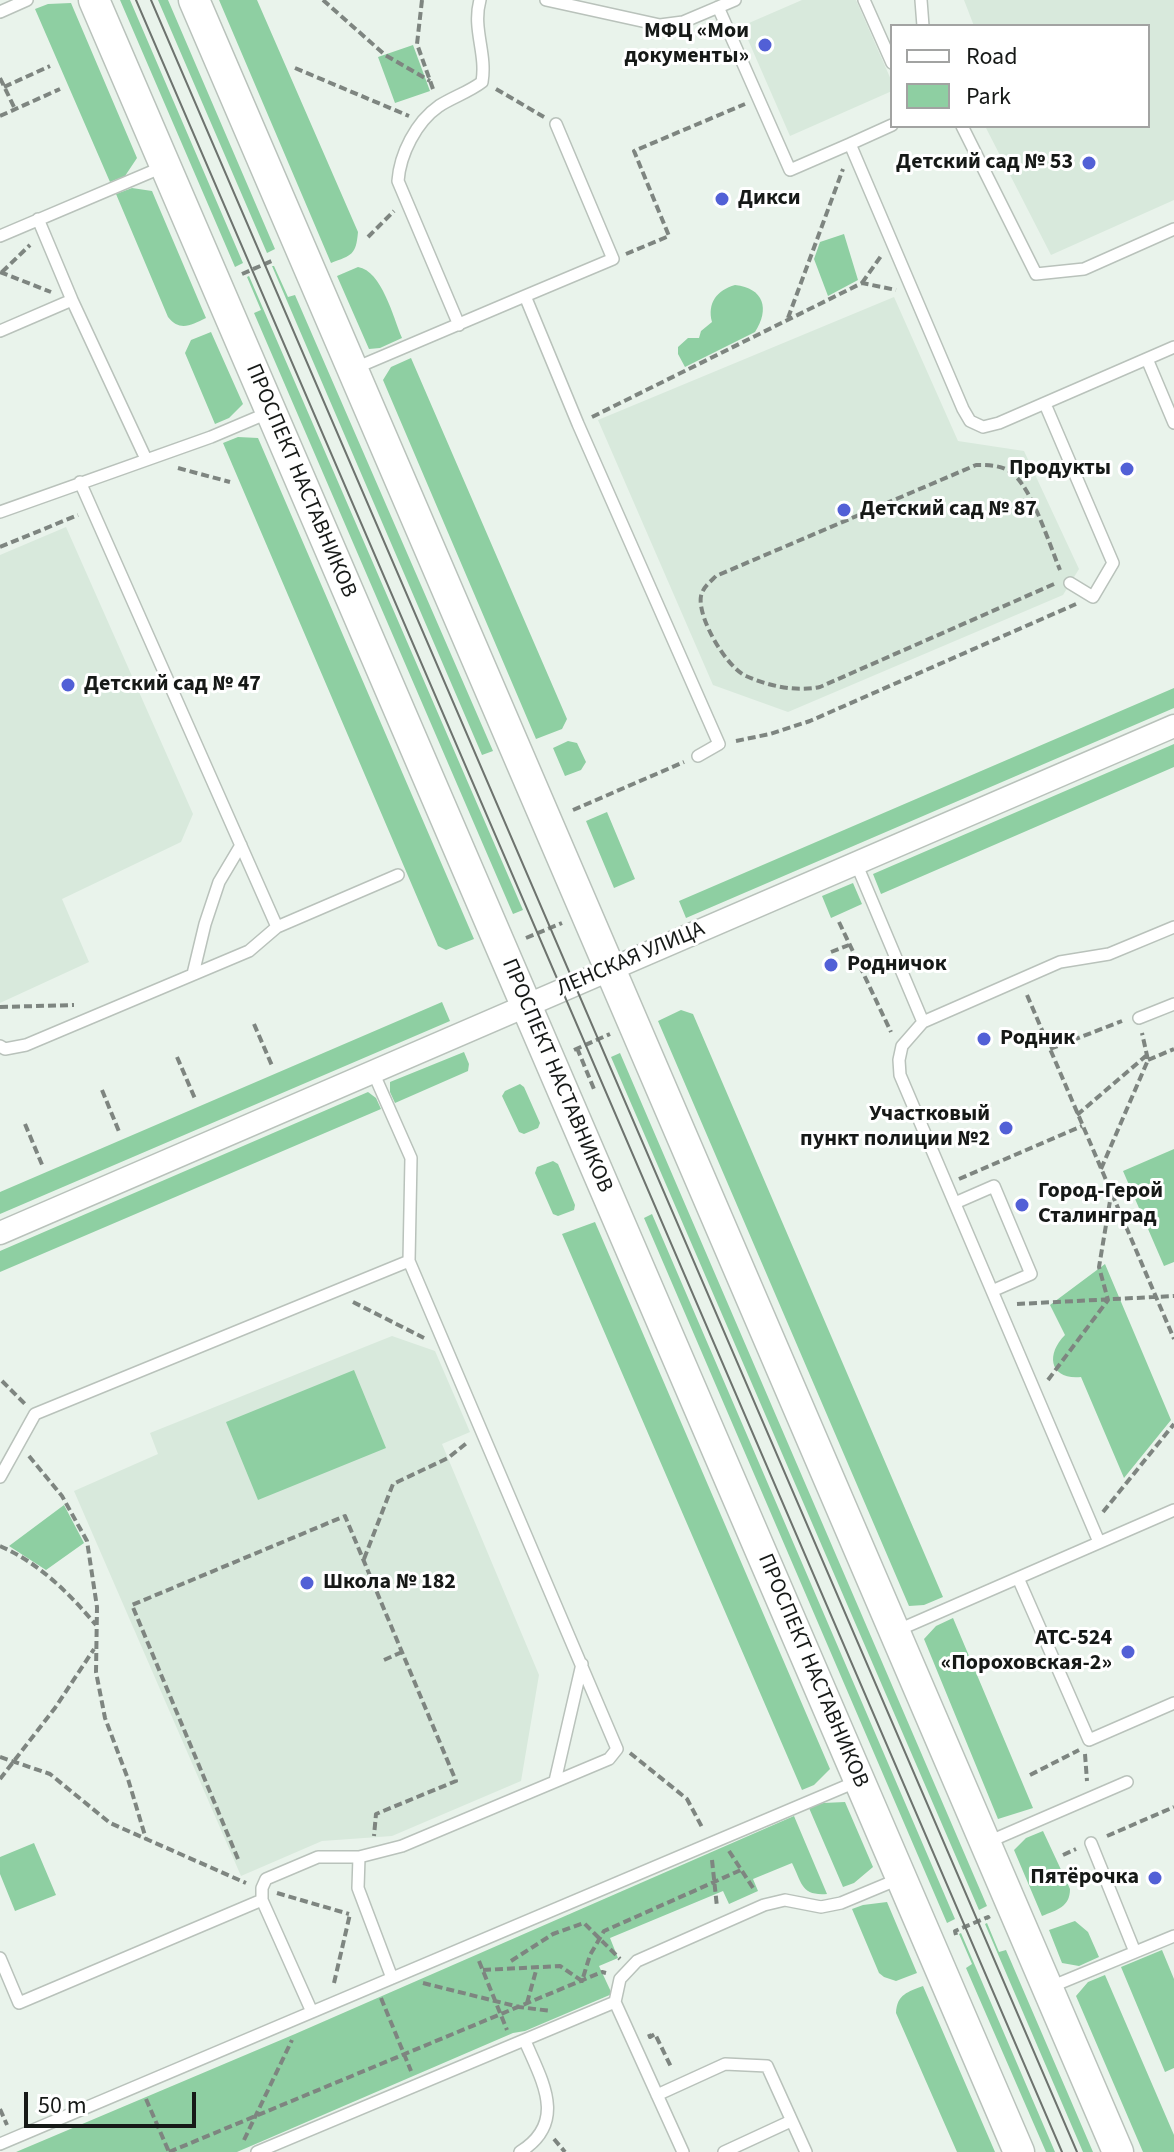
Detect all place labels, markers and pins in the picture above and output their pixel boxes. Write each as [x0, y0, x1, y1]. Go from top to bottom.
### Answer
place label: МФЦ «Мои документы» [624, 19, 749, 70]
marker: МФЦ «Мои документы» [756, 36, 774, 54]
place label: Детский сад № 53 [896, 150, 1073, 176]
marker: Детский сад № 53 [1080, 154, 1098, 172]
place label: Дикси [738, 186, 801, 212]
marker: Дикси [713, 190, 731, 208]
place label: Продукты [1009, 456, 1111, 482]
marker: Продукты [1118, 460, 1136, 478]
place label: Детский сад № 87 [860, 497, 1037, 523]
marker: Детский сад № 87 [835, 501, 853, 519]
place label: Детский сад № 47 [84, 672, 261, 698]
marker: Детский сад № 47 [59, 676, 77, 694]
place label: Родничок [847, 952, 947, 978]
marker: Родничок [822, 956, 840, 974]
place label: Родник [1000, 1026, 1075, 1052]
marker: Родник [975, 1030, 993, 1048]
place label: Участковый пункт полиции №2 [800, 1102, 990, 1154]
marker: Участковый пункт полиции №2 [997, 1119, 1015, 1137]
place label: Город-Герой Сталинград [1038, 1179, 1163, 1230]
marker: Город-Герой Сталинград [1013, 1196, 1031, 1214]
place label: Школа № 182 [323, 1570, 456, 1596]
marker: Школа № 182 [298, 1574, 316, 1592]
place label: АТС-524 «Пороховская-2» [941, 1626, 1112, 1678]
marker: АТС-524 «Пороховская-2» [1119, 1643, 1137, 1661]
place label: Пятёрочка [1030, 1865, 1139, 1891]
marker: Пятёрочка [1146, 1869, 1164, 1887]

